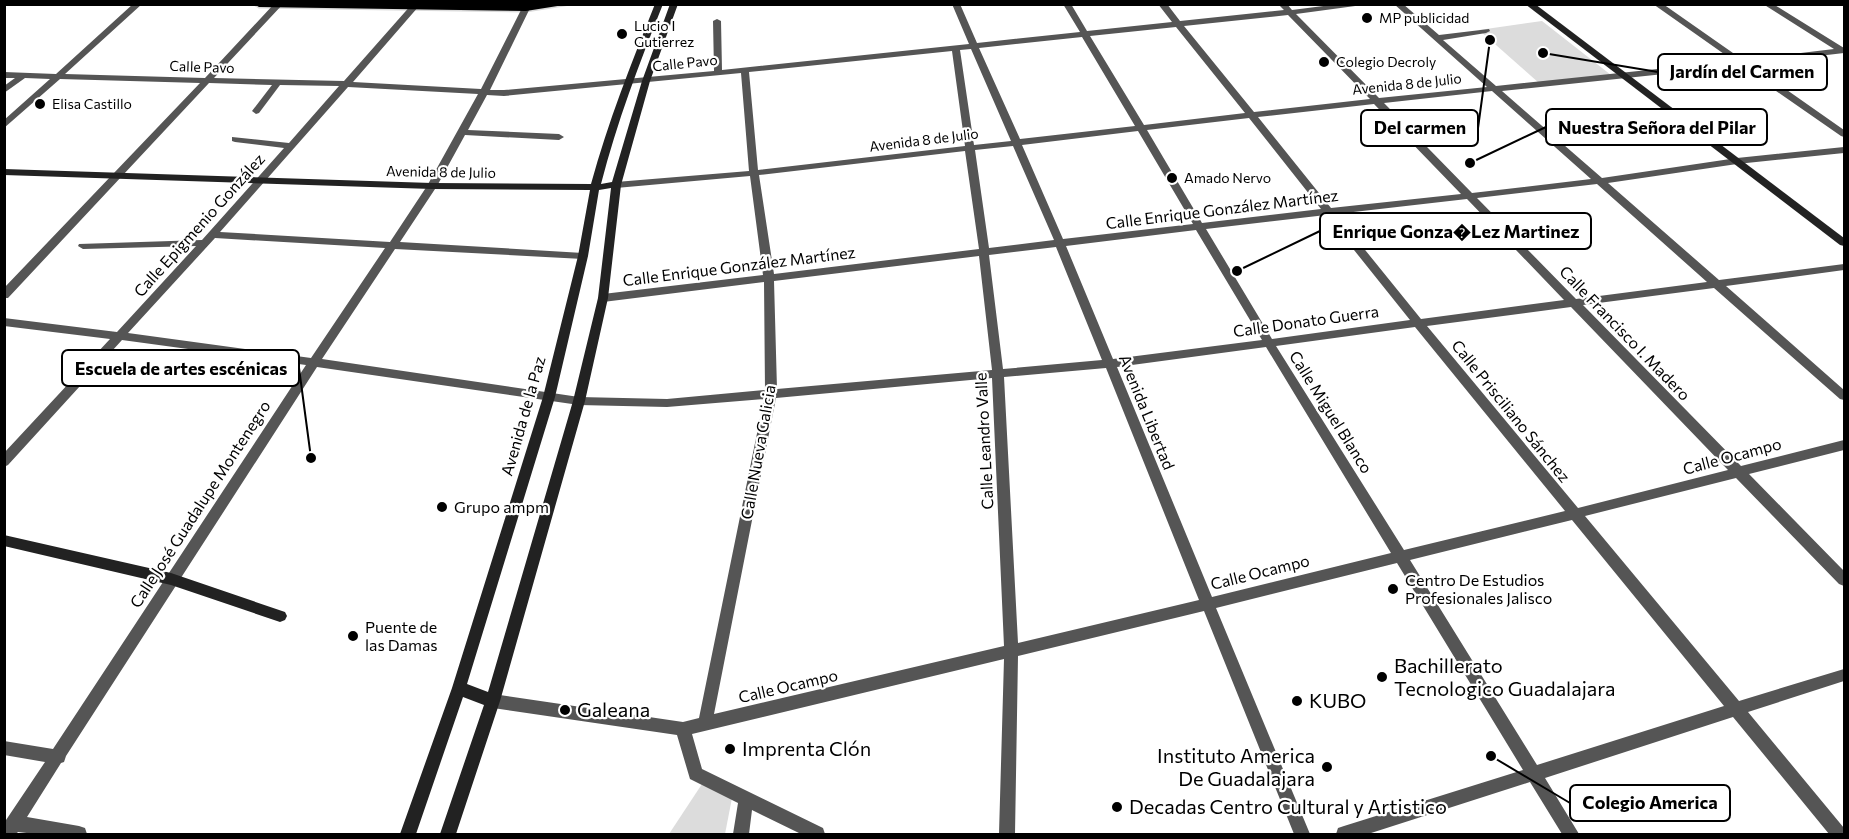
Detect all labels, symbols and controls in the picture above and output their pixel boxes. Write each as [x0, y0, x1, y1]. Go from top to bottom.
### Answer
place label: MP publicidad [1379, 9, 1469, 26]
marker: MP publicidad [1360, 11, 1374, 25]
place label: Lucio I Gutierrez [634, 17, 694, 50]
marker: Lucio I Gutierrez [615, 27, 629, 41]
street label: Calle Pavo [652, 51, 718, 74]
place label: Colegio Decroly [1336, 53, 1436, 70]
callout: Jardín del Carmen [1658, 54, 1827, 90]
marker: Colegio Decroly [1317, 55, 1331, 69]
street label: Calle Pavo [169, 57, 235, 76]
text: Jardín del Carmen [1670, 60, 1814, 82]
street label: Avenida 8 de Julio [1351, 69, 1462, 98]
place label: Elisa Castillo [52, 95, 132, 112]
marker: Elisa Castillo [33, 97, 47, 111]
callout: Nuestra Señora del Pilar [1546, 109, 1767, 145]
callout: Del carmen [1361, 110, 1478, 146]
text: Del carmen [1374, 116, 1466, 138]
text: Nuestra Señora del Pilar [1558, 116, 1756, 138]
street label: Avenida 8 de Julio [868, 124, 980, 155]
street label: Calle Epigmenio González [129, 149, 268, 300]
street label: Avenida 8 de Julio [386, 162, 496, 181]
place label: Amado Nervo [1184, 169, 1271, 186]
marker: Amado Nervo [1165, 171, 1179, 185]
street label: Calle Enrique González Martínez [1105, 185, 1339, 232]
callout: Enrique Gonza�Lez Martinez [1320, 213, 1591, 249]
text: Enrique Gonza�Lez Martinez [1333, 220, 1579, 242]
street label: Calle Enrique González Martínez [622, 242, 856, 289]
street label: Calle Francisco I. Madero [1556, 261, 1695, 404]
street label: Calle Donato Guerra [1232, 301, 1380, 340]
street label: Calle Prisciliano Sánchez [1448, 336, 1575, 486]
street label: Calle Miguel Blanco [1286, 347, 1377, 477]
callout: Escuela de artes escénicas [62, 350, 299, 386]
street label: Avenida Libertad [1116, 351, 1179, 472]
street label: Avenida de la Paz [496, 354, 549, 478]
text: Escuela de artes escénicas [75, 357, 287, 379]
street label: Calle Leandro Valle [970, 372, 997, 510]
street label: Calle Nueva Galicia [736, 383, 779, 521]
street label: Calle José Guadalupe Montenegro [125, 397, 274, 611]
street label: Calle Ocampo [1680, 433, 1783, 478]
place label: Grupo ampm [454, 497, 549, 516]
marker: Grupo ampm [435, 500, 449, 514]
street label: Calle Ocampo [1208, 550, 1311, 593]
place label: Centro De Estudios Profesionales Jalisco [1405, 570, 1552, 607]
marker: Centro De Estudios Profesionales Jalisco [1386, 582, 1400, 596]
place label: Puente de las Damas [365, 617, 438, 654]
marker: Puente de las Damas [346, 629, 360, 643]
place label: Bachillerato Tecnologico Guadalajara [1394, 653, 1615, 700]
street label: Calle Ocampo [736, 665, 839, 706]
marker: Bachillerato Tecnologico Guadalajara [1375, 670, 1389, 684]
place label: KUBO [1309, 688, 1366, 712]
marker: KUBO [1290, 694, 1304, 708]
place label: Galeana [577, 697, 650, 721]
marker: Galeana [558, 703, 572, 717]
place label: Imprenta Clón [742, 736, 871, 760]
marker: Imprenta Clón [723, 742, 737, 756]
place label: Instituto America De Guadalajara [1157, 743, 1315, 790]
marker: Instituto America De Guadalajara [1320, 760, 1334, 774]
callout: Colegio America [1570, 785, 1730, 821]
text: Colegio America [1582, 791, 1718, 813]
place label: Decadas Centro Cultural y Artistico [1129, 794, 1447, 818]
marker: Decadas Centro Cultural y Artistico [1110, 800, 1124, 814]

